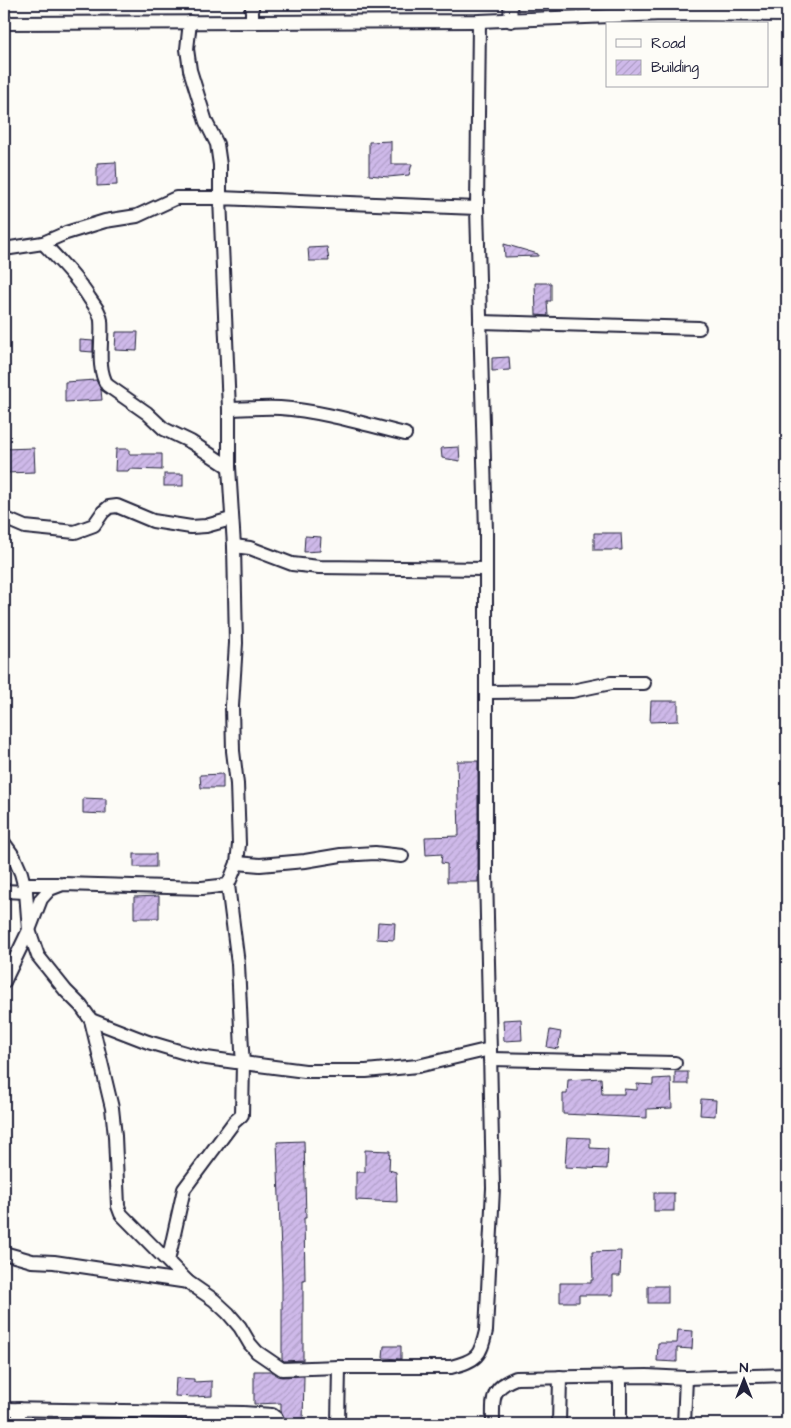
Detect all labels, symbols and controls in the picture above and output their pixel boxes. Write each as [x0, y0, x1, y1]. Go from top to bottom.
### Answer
legend [606, 22, 768, 88]
text: Road [651, 33, 686, 54]
text: Building [651, 57, 699, 79]
north arrow [718, 1356, 768, 1406]
text: N [740, 1358, 749, 1378]

